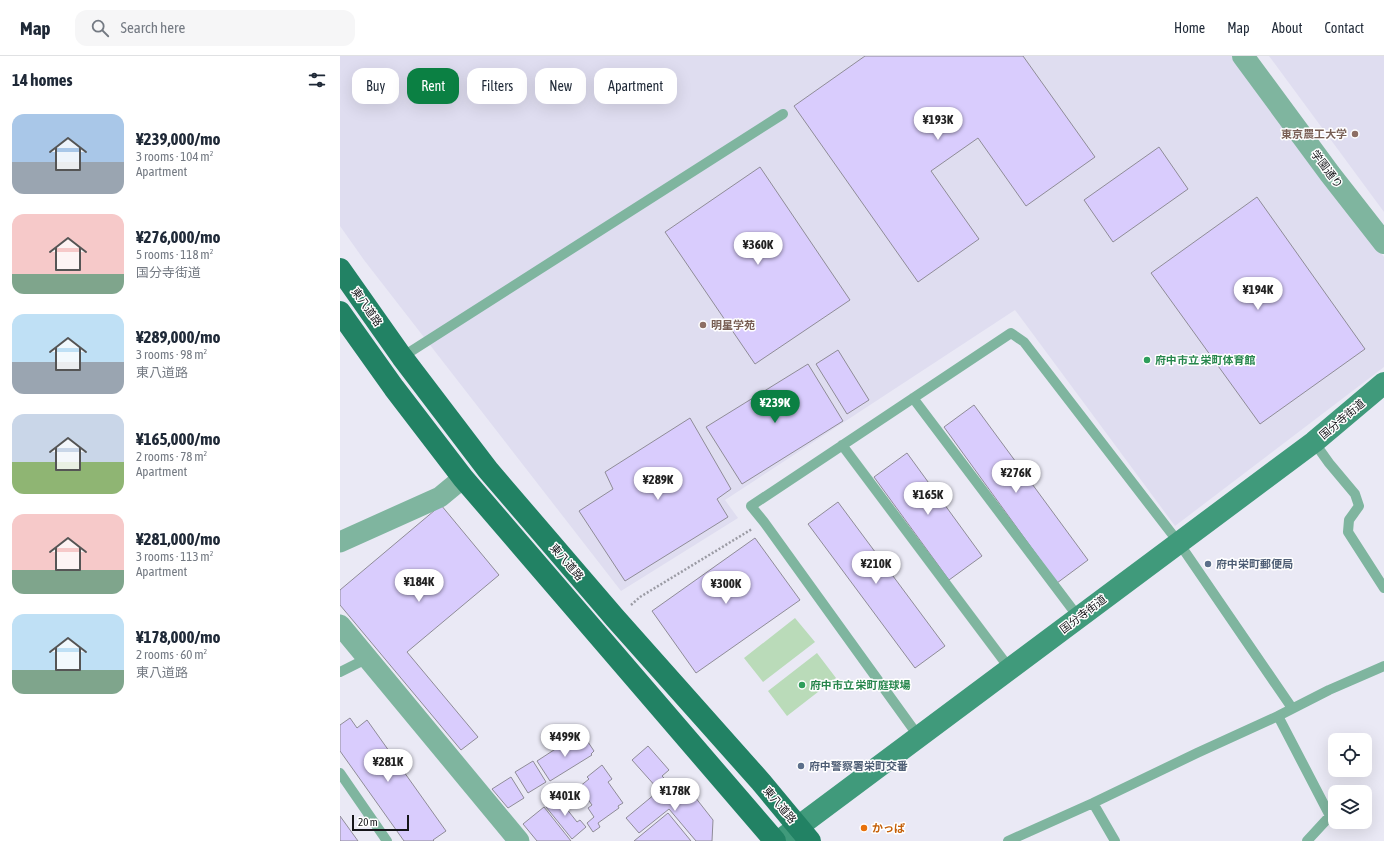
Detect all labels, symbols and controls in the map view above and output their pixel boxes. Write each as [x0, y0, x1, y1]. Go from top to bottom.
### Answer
search box [75, 10, 355, 46]
text: Map [20, 17, 51, 39]
icon: search [89, 17, 111, 39]
text: Search here [121, 19, 185, 36]
text: Home [1174, 20, 1205, 36]
text: Map [1227, 20, 1250, 36]
text: About [1272, 20, 1303, 36]
text: Contact [1325, 20, 1364, 36]
chip: Buy [352, 68, 399, 104]
chip: Rent [407, 68, 459, 104]
chip: Filters [467, 68, 527, 104]
chip: New [535, 68, 586, 104]
chip: Apartment [594, 68, 677, 104]
icon: filters [306, 69, 328, 91]
text: 14 homes [12, 70, 73, 90]
pin: ¥193K [910, 107, 966, 141]
text: ¥193K [923, 112, 953, 127]
place label: 東京農工大学 [1281, 128, 1347, 140]
text: ¥239,000/mo [136, 129, 221, 149]
marker: 東京農工大学 [1350, 129, 1360, 139]
icon: home [44, 130, 92, 178]
street label: 学園通り [1309, 148, 1345, 190]
text: 3 rooms · 104 m² [136, 149, 213, 164]
text: Apartment [136, 164, 187, 179]
text: ¥276,000/mo [136, 227, 221, 247]
icon: home [44, 230, 92, 278]
pin: ¥360K [730, 232, 786, 266]
text: ¥360K [743, 237, 773, 252]
text: 5 rooms · 118 m² [136, 247, 213, 262]
text: 国分寺街道 [136, 265, 201, 280]
pin: ¥194K [1230, 277, 1286, 311]
text: ¥194K [1243, 282, 1273, 297]
street label: 東八道路 [349, 286, 385, 328]
place label: 明星学苑 [711, 319, 755, 331]
marker: 明星学苑 [698, 320, 708, 330]
text: ¥289,000/mo [136, 327, 221, 347]
icon: home [44, 330, 92, 378]
text: 3 rooms · 98 m² [136, 347, 207, 362]
place label: 府中市立 栄町体育館 [1155, 354, 1256, 366]
marker: 府中市立 栄町体育館 [1142, 355, 1152, 365]
text: 東八道路 [136, 365, 188, 380]
pin: ¥239K [747, 390, 803, 424]
text: ¥239K [760, 395, 790, 410]
street label: 国分寺街道 [1317, 397, 1367, 441]
text: ¥165,000/mo [136, 429, 221, 449]
icon: home [44, 430, 92, 478]
text: 2 rooms · 78 m² [136, 449, 207, 464]
pin: ¥276K [988, 460, 1044, 494]
text: Apartment [136, 464, 187, 479]
text: ¥276K [1001, 465, 1031, 480]
pin: ¥289K [630, 467, 686, 501]
text: ¥289K [643, 472, 673, 487]
pin: ¥165K [900, 482, 956, 516]
text: ¥165K [913, 487, 943, 502]
text: ¥281,000/mo [136, 529, 221, 549]
icon: home [44, 530, 92, 578]
street label: 東八道路 [548, 541, 586, 583]
text: 3 rooms · 113 m² [136, 549, 213, 564]
pin: ¥210K [848, 551, 904, 585]
text: ¥210K [861, 556, 891, 571]
place label: 府中栄町郵便局 [1216, 558, 1293, 570]
marker: 府中栄町郵便局 [1203, 559, 1213, 569]
text: Apartment [136, 564, 187, 579]
pin: ¥184K [391, 569, 447, 603]
pin: ¥300K [698, 571, 754, 605]
text: ¥184K [404, 574, 434, 589]
text: ¥300K [711, 576, 741, 591]
street label: 国分寺街道 [1057, 593, 1109, 635]
text: ¥178,000/mo [136, 627, 221, 647]
icon: home [44, 630, 92, 678]
text: 2 rooms · 60 m² [136, 647, 207, 662]
text: 東八道路 [136, 665, 188, 680]
place label: 府中市立 栄町庭球場 [810, 679, 911, 691]
marker: 府中市立 栄町庭球場 [797, 680, 807, 690]
pin: ¥499K [537, 724, 593, 758]
text: ¥499K [550, 729, 580, 744]
map controls [1328, 733, 1372, 829]
button: locate [1328, 733, 1372, 777]
pin: ¥281K [360, 749, 416, 783]
text: ¥281K [373, 754, 403, 769]
place label: 府中警察署栄町交番 [809, 760, 908, 772]
marker: 府中警察署栄町交番 [796, 761, 806, 771]
pin: ¥178K [647, 778, 703, 812]
pin: ¥401K [537, 783, 593, 817]
text: ¥178K [660, 783, 690, 798]
street label: 東八道路 [761, 784, 799, 826]
button: layers [1328, 785, 1372, 829]
text: ¥401K [550, 788, 580, 803]
scale bar [352, 813, 409, 832]
text: 20 m [358, 816, 378, 828]
place label: かっぱ [872, 822, 905, 834]
marker: かっぱ [859, 823, 869, 833]

